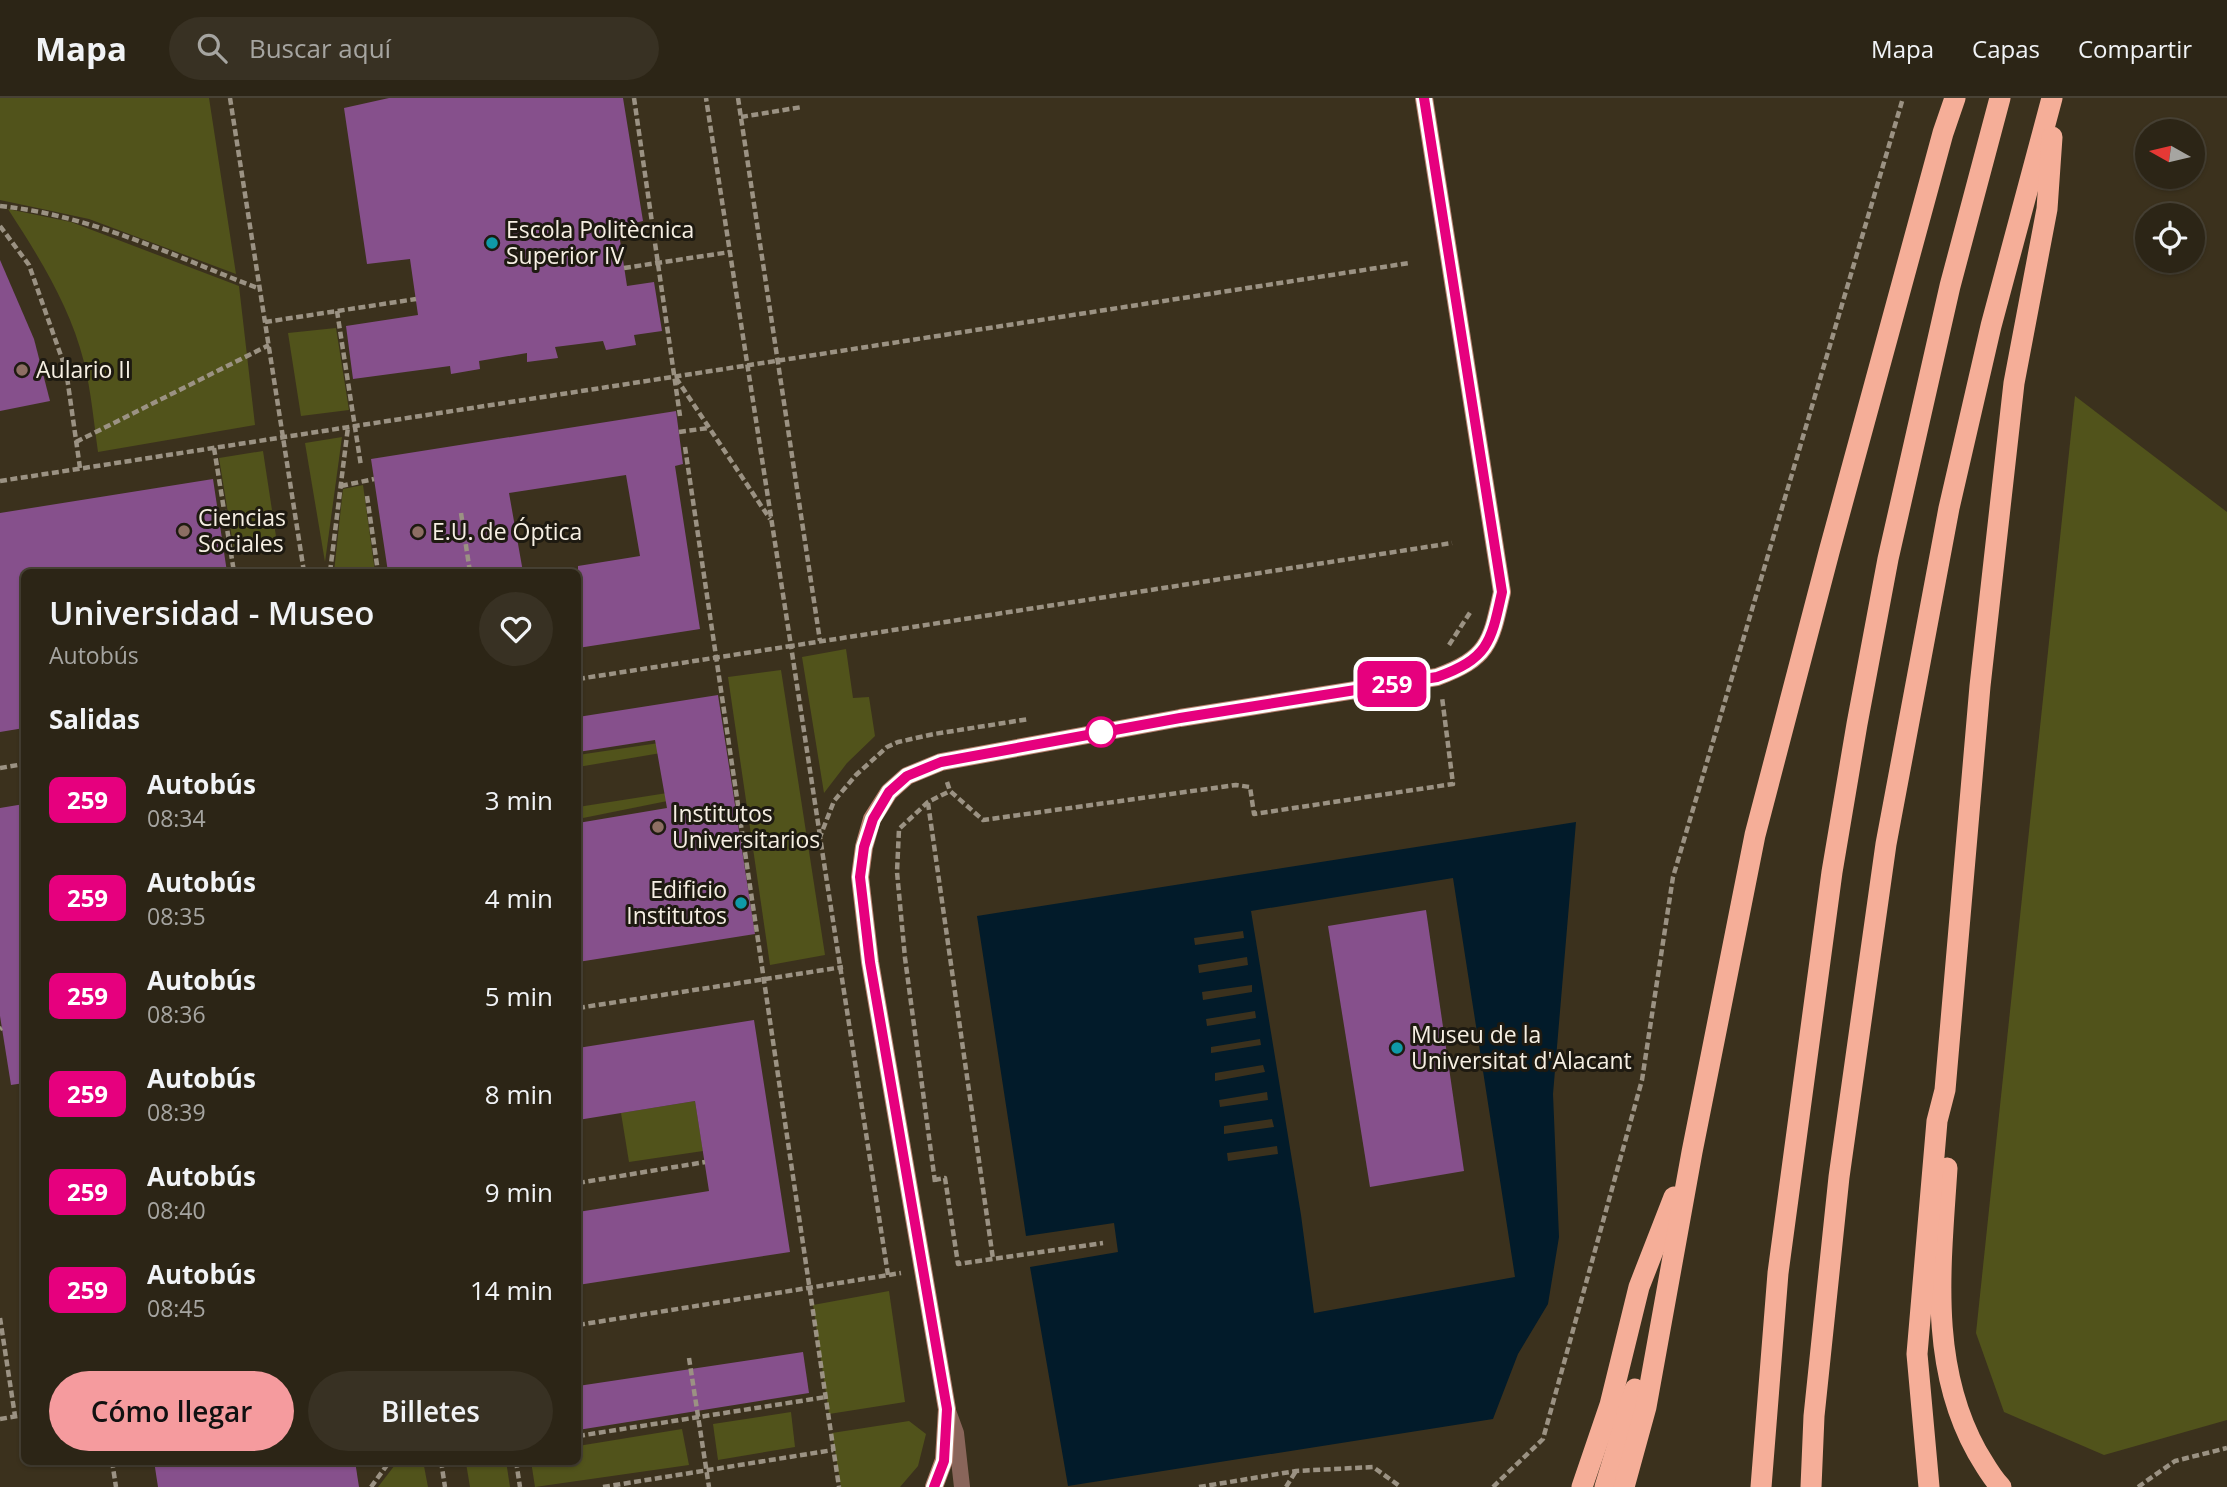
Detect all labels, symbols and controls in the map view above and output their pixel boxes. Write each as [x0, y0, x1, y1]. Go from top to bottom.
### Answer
search box [169, 17, 659, 80]
text: Mapa [35, 26, 127, 71]
icon: search [193, 29, 231, 67]
text: Buscar aquí [249, 30, 391, 66]
text: Mapa [1871, 32, 1934, 65]
text: Capas [1972, 32, 2040, 65]
text: Compartir [2078, 32, 2192, 65]
north arrow [2135, 119, 2205, 189]
map controls [2135, 119, 2205, 273]
button: locate [2135, 203, 2205, 273]
place label: Escola Politècnica Superior IV [506, 213, 694, 271]
marker: Escola Politècnica Superior IV [484, 235, 500, 251]
place label: Aulario II [36, 353, 131, 385]
marker: Aulario II [14, 362, 30, 378]
place label: Ciencias Sociales [198, 501, 286, 559]
place label: E.U. de Óptica [432, 515, 582, 547]
marker: Ciencias Sociales [176, 523, 192, 539]
marker: E.U. de Óptica [410, 524, 426, 540]
text: Universidad - Museo [49, 590, 374, 635]
button: heart [479, 592, 553, 666]
text: Autobús [49, 639, 139, 671]
line badge: 259 [1352, 661, 1432, 707]
text: 259 [1371, 667, 1413, 700]
text: Salidas [49, 701, 140, 737]
unlabelled marker [1086, 717, 1116, 747]
text: Autobús [147, 766, 256, 802]
text: 3 min [485, 782, 553, 818]
text: 259 [67, 783, 108, 816]
place label: Institutos Universitarios [672, 797, 820, 855]
text: 08:34 [147, 802, 206, 834]
marker: Institutos Universitarios [650, 819, 666, 835]
text: Autobús [147, 864, 256, 900]
place label: Edificio Institutos [626, 873, 727, 931]
text: 4 min [485, 880, 553, 916]
text: 259 [67, 881, 108, 914]
marker: Edificio Institutos [733, 895, 749, 911]
text: 08:35 [147, 900, 206, 932]
text: Autobús [147, 962, 256, 998]
text: 5 min [485, 978, 553, 1014]
text: 259 [67, 979, 108, 1012]
text: 08:36 [147, 998, 206, 1030]
place label: Museu de la Universitat d'Alacant [1411, 1018, 1632, 1076]
marker: Museu de la Universitat d'Alacant [1389, 1040, 1405, 1056]
text: Autobús [147, 1060, 256, 1096]
text: 8 min [485, 1076, 553, 1112]
text: 259 [67, 1077, 108, 1110]
text: 08:39 [147, 1096, 206, 1128]
text: Autobús [147, 1158, 256, 1194]
text: 9 min [485, 1174, 553, 1210]
text: 259 [67, 1175, 108, 1208]
text: 08:40 [147, 1194, 206, 1226]
text: Autobús [147, 1256, 256, 1292]
text: 14 min [470, 1272, 553, 1308]
text: 259 [67, 1273, 108, 1306]
text: 08:45 [147, 1292, 206, 1324]
button: Cómo llegar [49, 1371, 294, 1451]
button: Billetes [308, 1371, 553, 1451]

